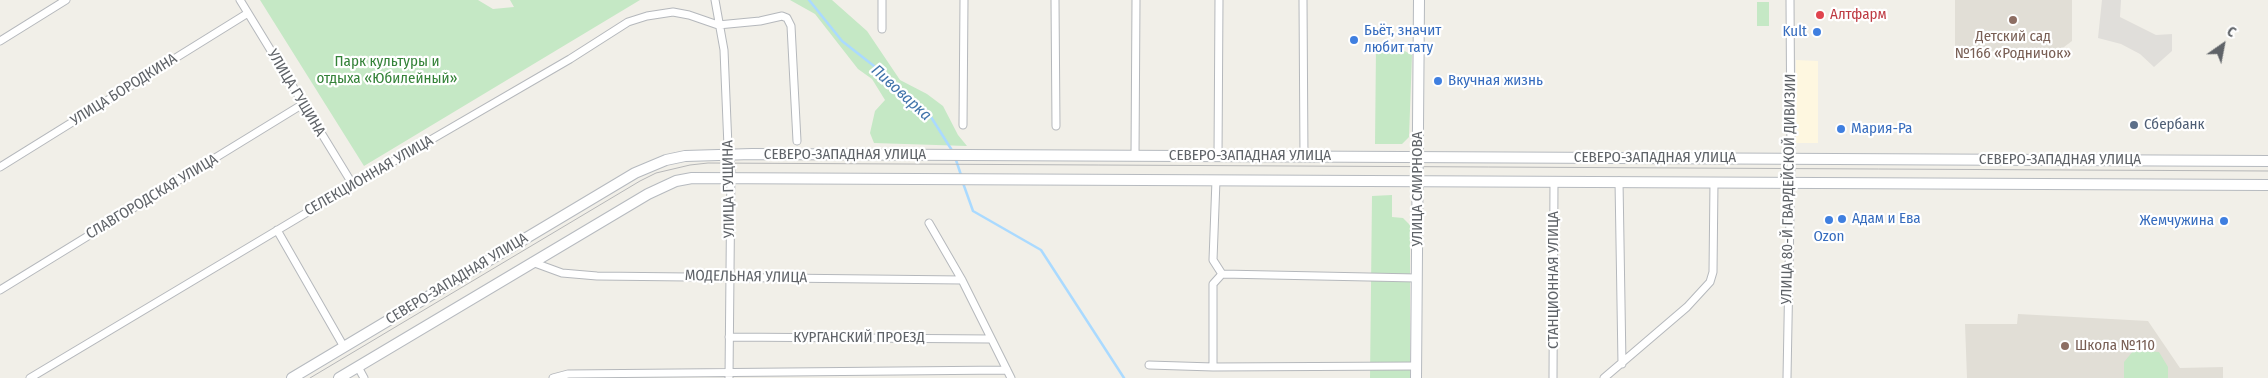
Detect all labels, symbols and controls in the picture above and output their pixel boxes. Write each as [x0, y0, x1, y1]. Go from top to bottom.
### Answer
place label: Алтфарм [1830, 6, 1887, 24]
marker: Алтфарм [1814, 9, 1826, 21]
marker: Детский сад №166 «Родничок» [2007, 14, 2019, 26]
north arrow [2198, 20, 2248, 70]
place label: Бьёт, значит любит тату [1364, 22, 1441, 57]
place label: Kult [1782, 23, 1807, 41]
text: С [2224, 23, 2239, 41]
marker: Kult [1811, 26, 1823, 38]
place label: Детский сад №166 «Родничок» [1955, 28, 2071, 63]
marker: Бьёт, значит любит тату [1348, 34, 1360, 46]
street label: УЛИЦА ГУЩИНА [263, 46, 329, 140]
street label: УЛИЦА БОРОДКИНА [67, 50, 181, 130]
park label: Парк культуры и отдыха «Юбилейный» [316, 53, 458, 88]
water label: Пивоварка [867, 61, 935, 125]
place label: Вкучная жизнь [1448, 72, 1543, 90]
street label: УЛИЦА 80-Й ГВАРДЕЙСКОЙ ДИВИЗИИ [1778, 73, 1800, 305]
marker: Вкучная жизнь [1432, 75, 1444, 87]
place label: Сбербанк [2144, 116, 2205, 134]
marker: Сбербанк [2128, 119, 2140, 131]
place label: Мария-Ра [1851, 120, 1912, 138]
marker: Мария-Ра [1835, 123, 1847, 135]
street label: УЛИЦА СМИРНОВА [1409, 131, 1427, 247]
street label: СЕЛЕКЦИОННАЯ УЛИЦА [301, 132, 437, 220]
street label: УЛИЦА ГУЩИНА [719, 140, 739, 238]
street label: СЕВЕРО-ЗАПАДНАЯ УЛИЦА [764, 146, 926, 164]
street label: СЕВЕРО-ЗАПАДНАЯ УЛИЦА [1169, 147, 1331, 165]
street label: СЕВЕРО-ЗАПАДНАЯ УЛИЦА [1574, 149, 1736, 167]
street label: СЛАВГОРОДСКАЯ УЛИЦА [83, 151, 221, 243]
street label: СЕВЕРО-ЗАПАДНАЯ УЛИЦА [1979, 151, 2141, 169]
place label: Адам и Ева [1852, 210, 1921, 228]
street label: СТАНЦИОННАЯ УЛИЦА [1545, 211, 1563, 349]
place label: Жемчужина [2140, 212, 2214, 230]
marker: Адам и Ева [1836, 213, 1848, 225]
marker: Ozon [1823, 214, 1835, 226]
marker: Жемчужина [2218, 215, 2230, 227]
place label: Ozon [1814, 228, 1844, 246]
street label: СЕВЕРО-ЗАПАДНАЯ УЛИЦА [383, 229, 531, 329]
street label: МОДЕЛЬНАЯ УЛИЦА [685, 267, 807, 287]
street label: КУРГАНСКИЙ ПРОЕЗД [793, 329, 925, 347]
place label: Школа №110 [2075, 337, 2155, 355]
marker: Школа №110 [2059, 340, 2071, 352]

